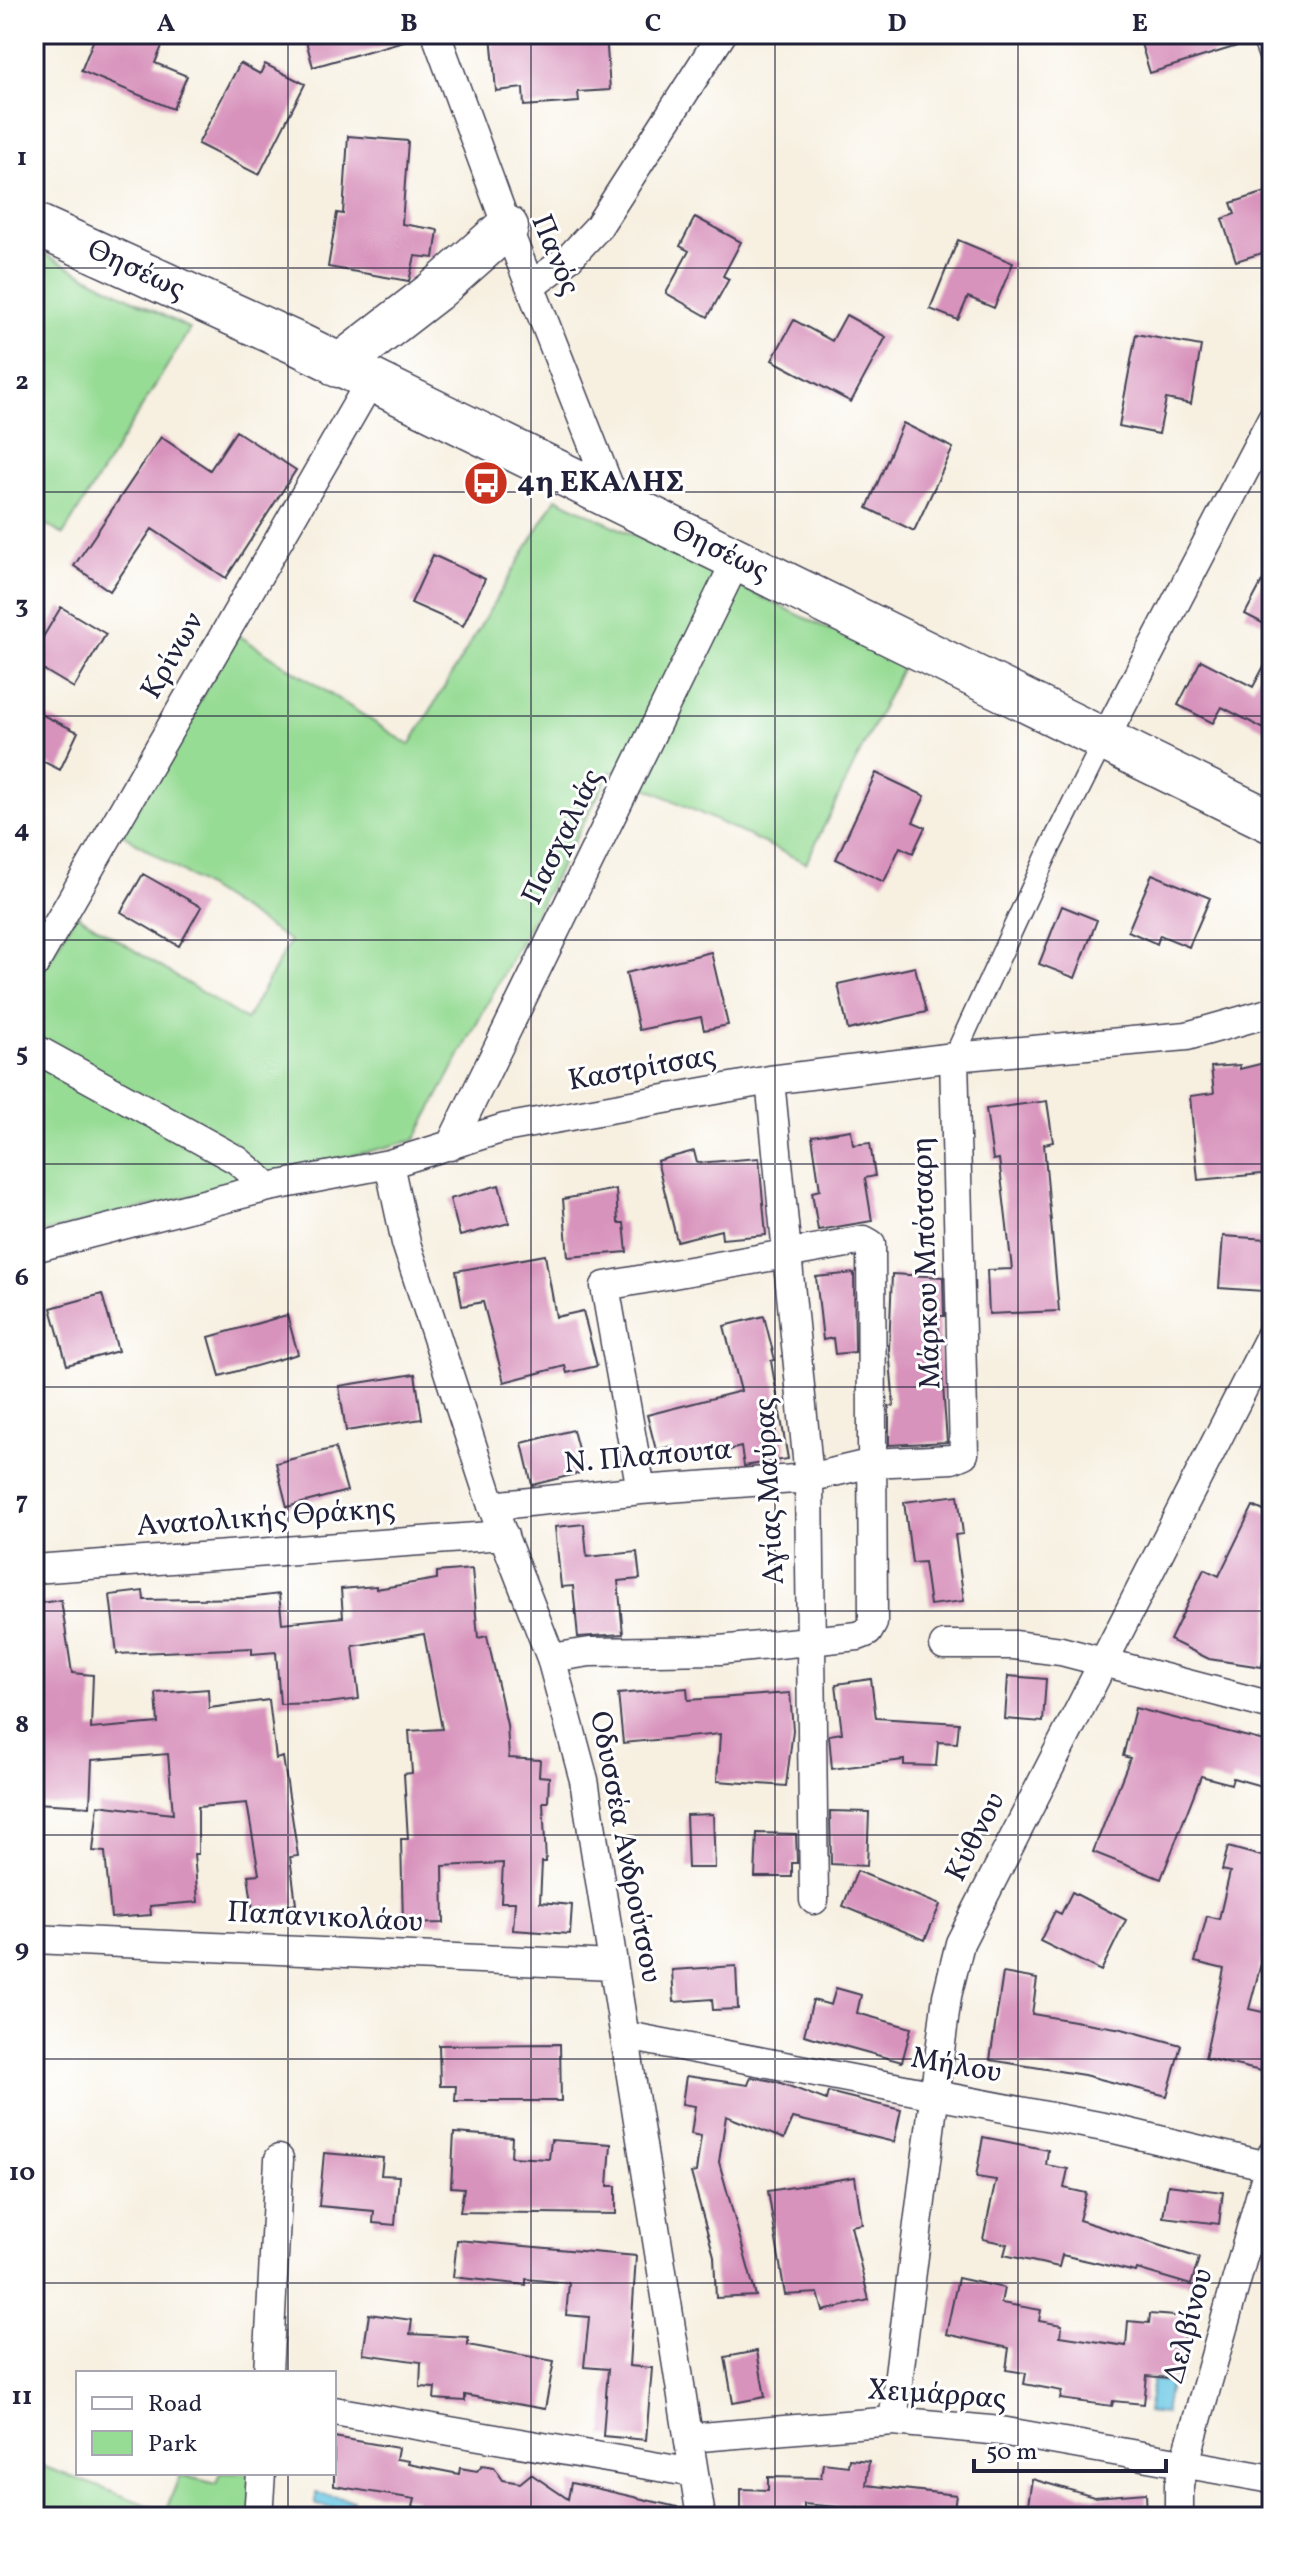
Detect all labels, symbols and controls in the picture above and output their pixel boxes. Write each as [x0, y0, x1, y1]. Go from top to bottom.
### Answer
text: A [157, 6, 176, 42]
text: B [400, 6, 418, 42]
text: C [645, 6, 661, 42]
text: D [887, 6, 907, 42]
text: E [1132, 6, 1148, 42]
text: 1 [17, 140, 27, 176]
street label: Πανός [520, 208, 590, 302]
street label: Θησέως [80, 229, 192, 311]
text: 2 [15, 364, 29, 400]
bus stop icon: 4η ΕΚΑΛΗΣ [462, 459, 510, 507]
place label: 4η ΕΚΑΛΗΣ [517, 462, 684, 504]
street label: Θησέως [664, 509, 776, 593]
text: 3 [15, 588, 29, 624]
street label: Κρίνων [131, 605, 215, 707]
street label: Πασχαλιάς [512, 762, 614, 912]
text: 4 [14, 812, 30, 848]
street label: Καστρίτσας [565, 1035, 719, 1103]
text: 5 [16, 1036, 28, 1072]
street label: Μάρκου Μπότσαρη [902, 1136, 952, 1390]
text: 6 [15, 1260, 29, 1296]
street label: Αγίας Μαύρας [744, 1396, 796, 1586]
street label: Ν. Πλαπουτα [562, 1429, 734, 1485]
text: 7 [16, 1484, 28, 1520]
street label: Ανατολικής Θράκης [135, 1488, 397, 1548]
text: 8 [15, 1707, 29, 1743]
street label: Οδυσσέα Ανδρούτσου [578, 1708, 672, 1986]
street label: Κύθνου [936, 1785, 1016, 1889]
street label: Παπανικολάου [226, 1892, 424, 1944]
text: 9 [15, 1931, 29, 1967]
street label: Μήλου [907, 2037, 1005, 2095]
text: 10 [9, 2155, 35, 2191]
street label: Δελβίνου [1154, 2264, 1224, 2388]
street label: Χειμάρρας [866, 2369, 1008, 2421]
legend [76, 2371, 336, 2475]
text: 11 [12, 2379, 32, 2415]
text: Road [148, 2388, 202, 2422]
scale bar [974, 2423, 1166, 2473]
text: Park [148, 2428, 197, 2462]
text: 50 m [986, 2436, 1038, 2470]

